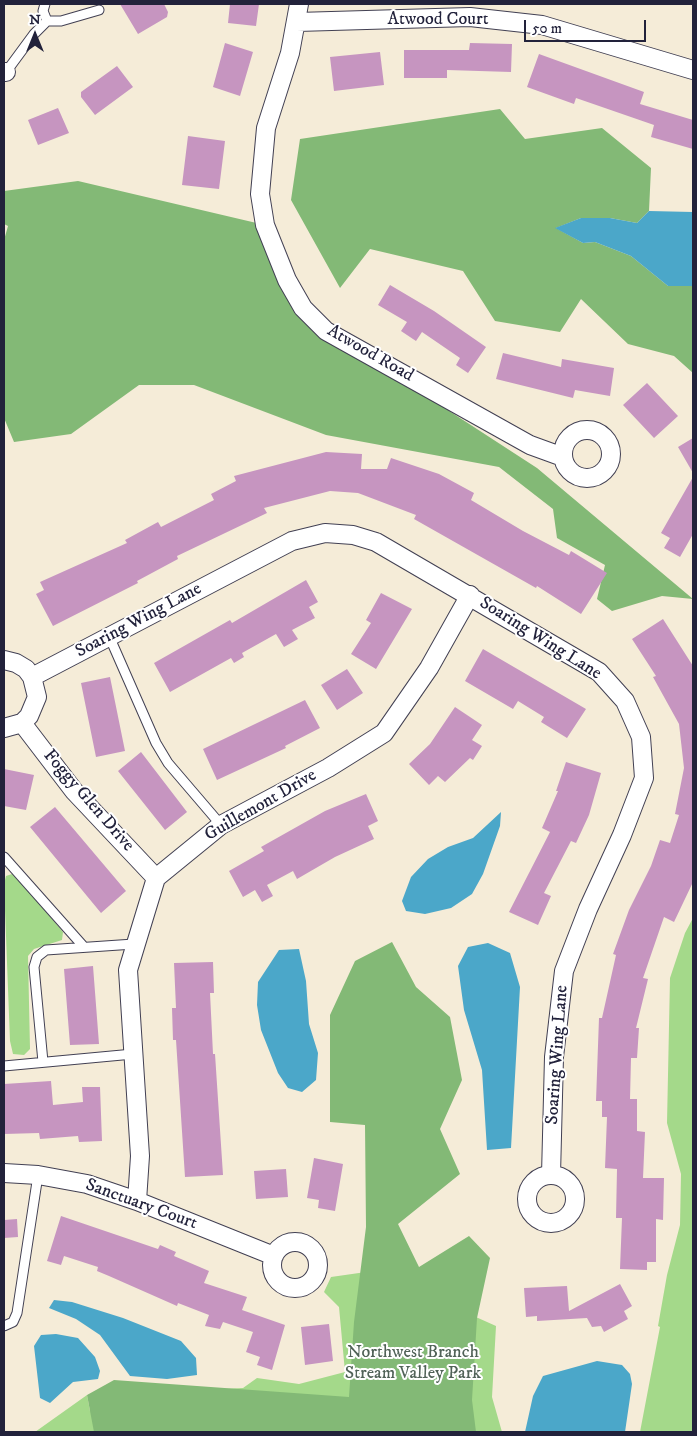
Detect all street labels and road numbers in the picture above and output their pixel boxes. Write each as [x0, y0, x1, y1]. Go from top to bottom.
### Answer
street label: Atwood Court [388, 9, 488, 31]
street label: Atwood Road [323, 321, 417, 387]
street label: Soaring Wing Lane [72, 579, 206, 663]
street label: Soaring Wing Lane [475, 593, 605, 685]
street label: Foggy Glen Drive [38, 746, 138, 856]
street label: Guillemont Drive [201, 765, 321, 847]
street label: Soaring Wing Lane [542, 985, 574, 1125]
street label: Sanctuary Court [82, 1175, 200, 1235]

